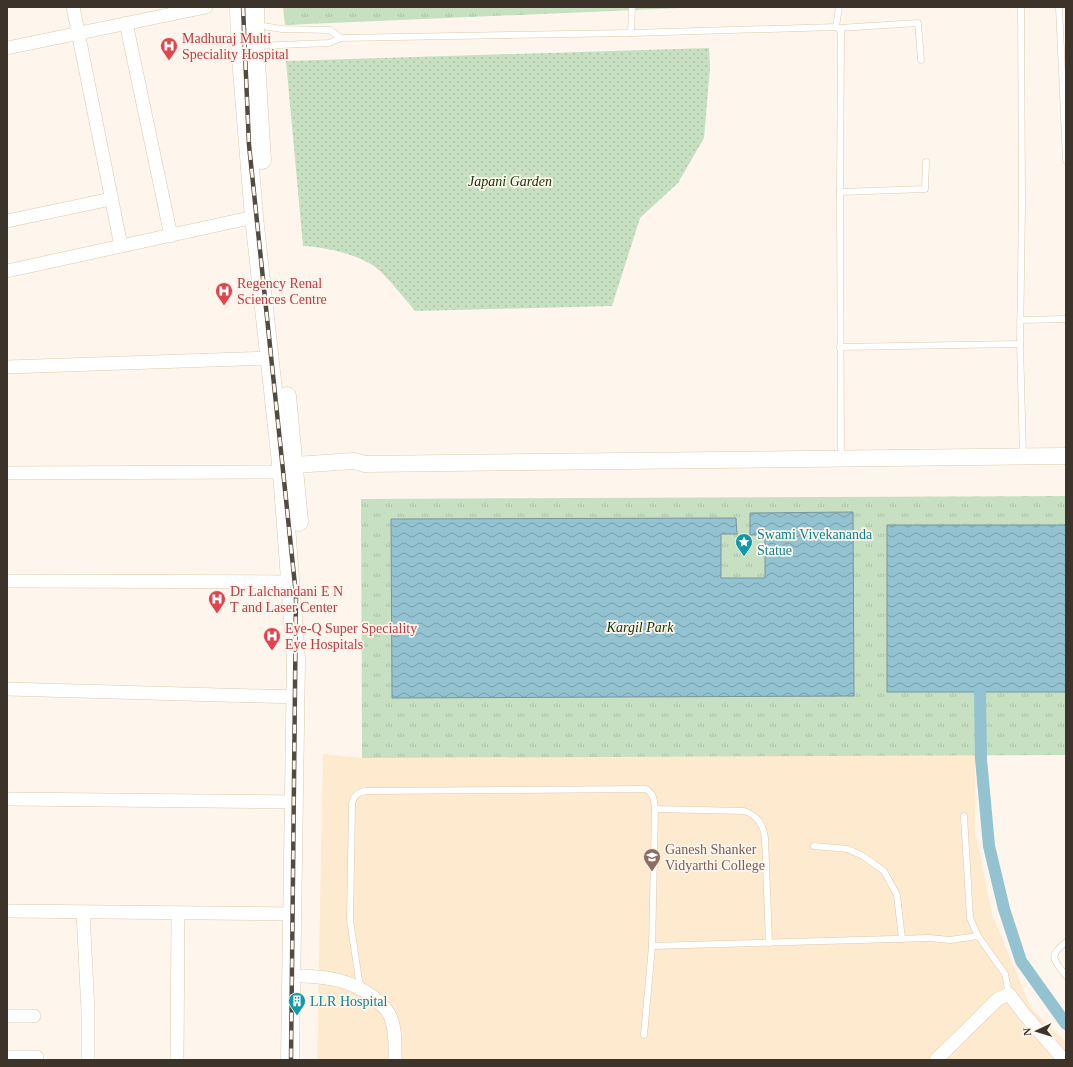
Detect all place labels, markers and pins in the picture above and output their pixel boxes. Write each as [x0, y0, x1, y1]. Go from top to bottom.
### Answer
place label: Madhuraj Multi Speciality Hospital [182, 31, 289, 62]
hospital icon: Madhuraj Multi Speciality Hospital [159, 36, 179, 61]
place label: Regency Renal Sciences Centre [237, 276, 327, 307]
hospital icon: Regency Renal Sciences Centre [214, 281, 234, 306]
place label: Swami Vivekananda Statue [757, 527, 873, 558]
place icon: Swami Vivekananda Statue [734, 532, 754, 557]
place label: Dr Lalchandani E N T and Laser Center [230, 584, 343, 615]
hospital icon: Dr Lalchandani E N T and Laser Center [207, 589, 227, 614]
place label: Eye-Q Super Speciality Eye Hospitals [285, 621, 417, 652]
hospital icon: Eye-Q Super Speciality Eye Hospitals [262, 626, 282, 651]
place label: Ganesh Shanker Vidyarthi College [665, 842, 765, 873]
school or university icon: Ganesh Shanker Vidyarthi College [642, 847, 662, 872]
building icon: LLR Hospital [287, 991, 307, 1016]
place label: LLR Hospital [310, 994, 387, 1009]

